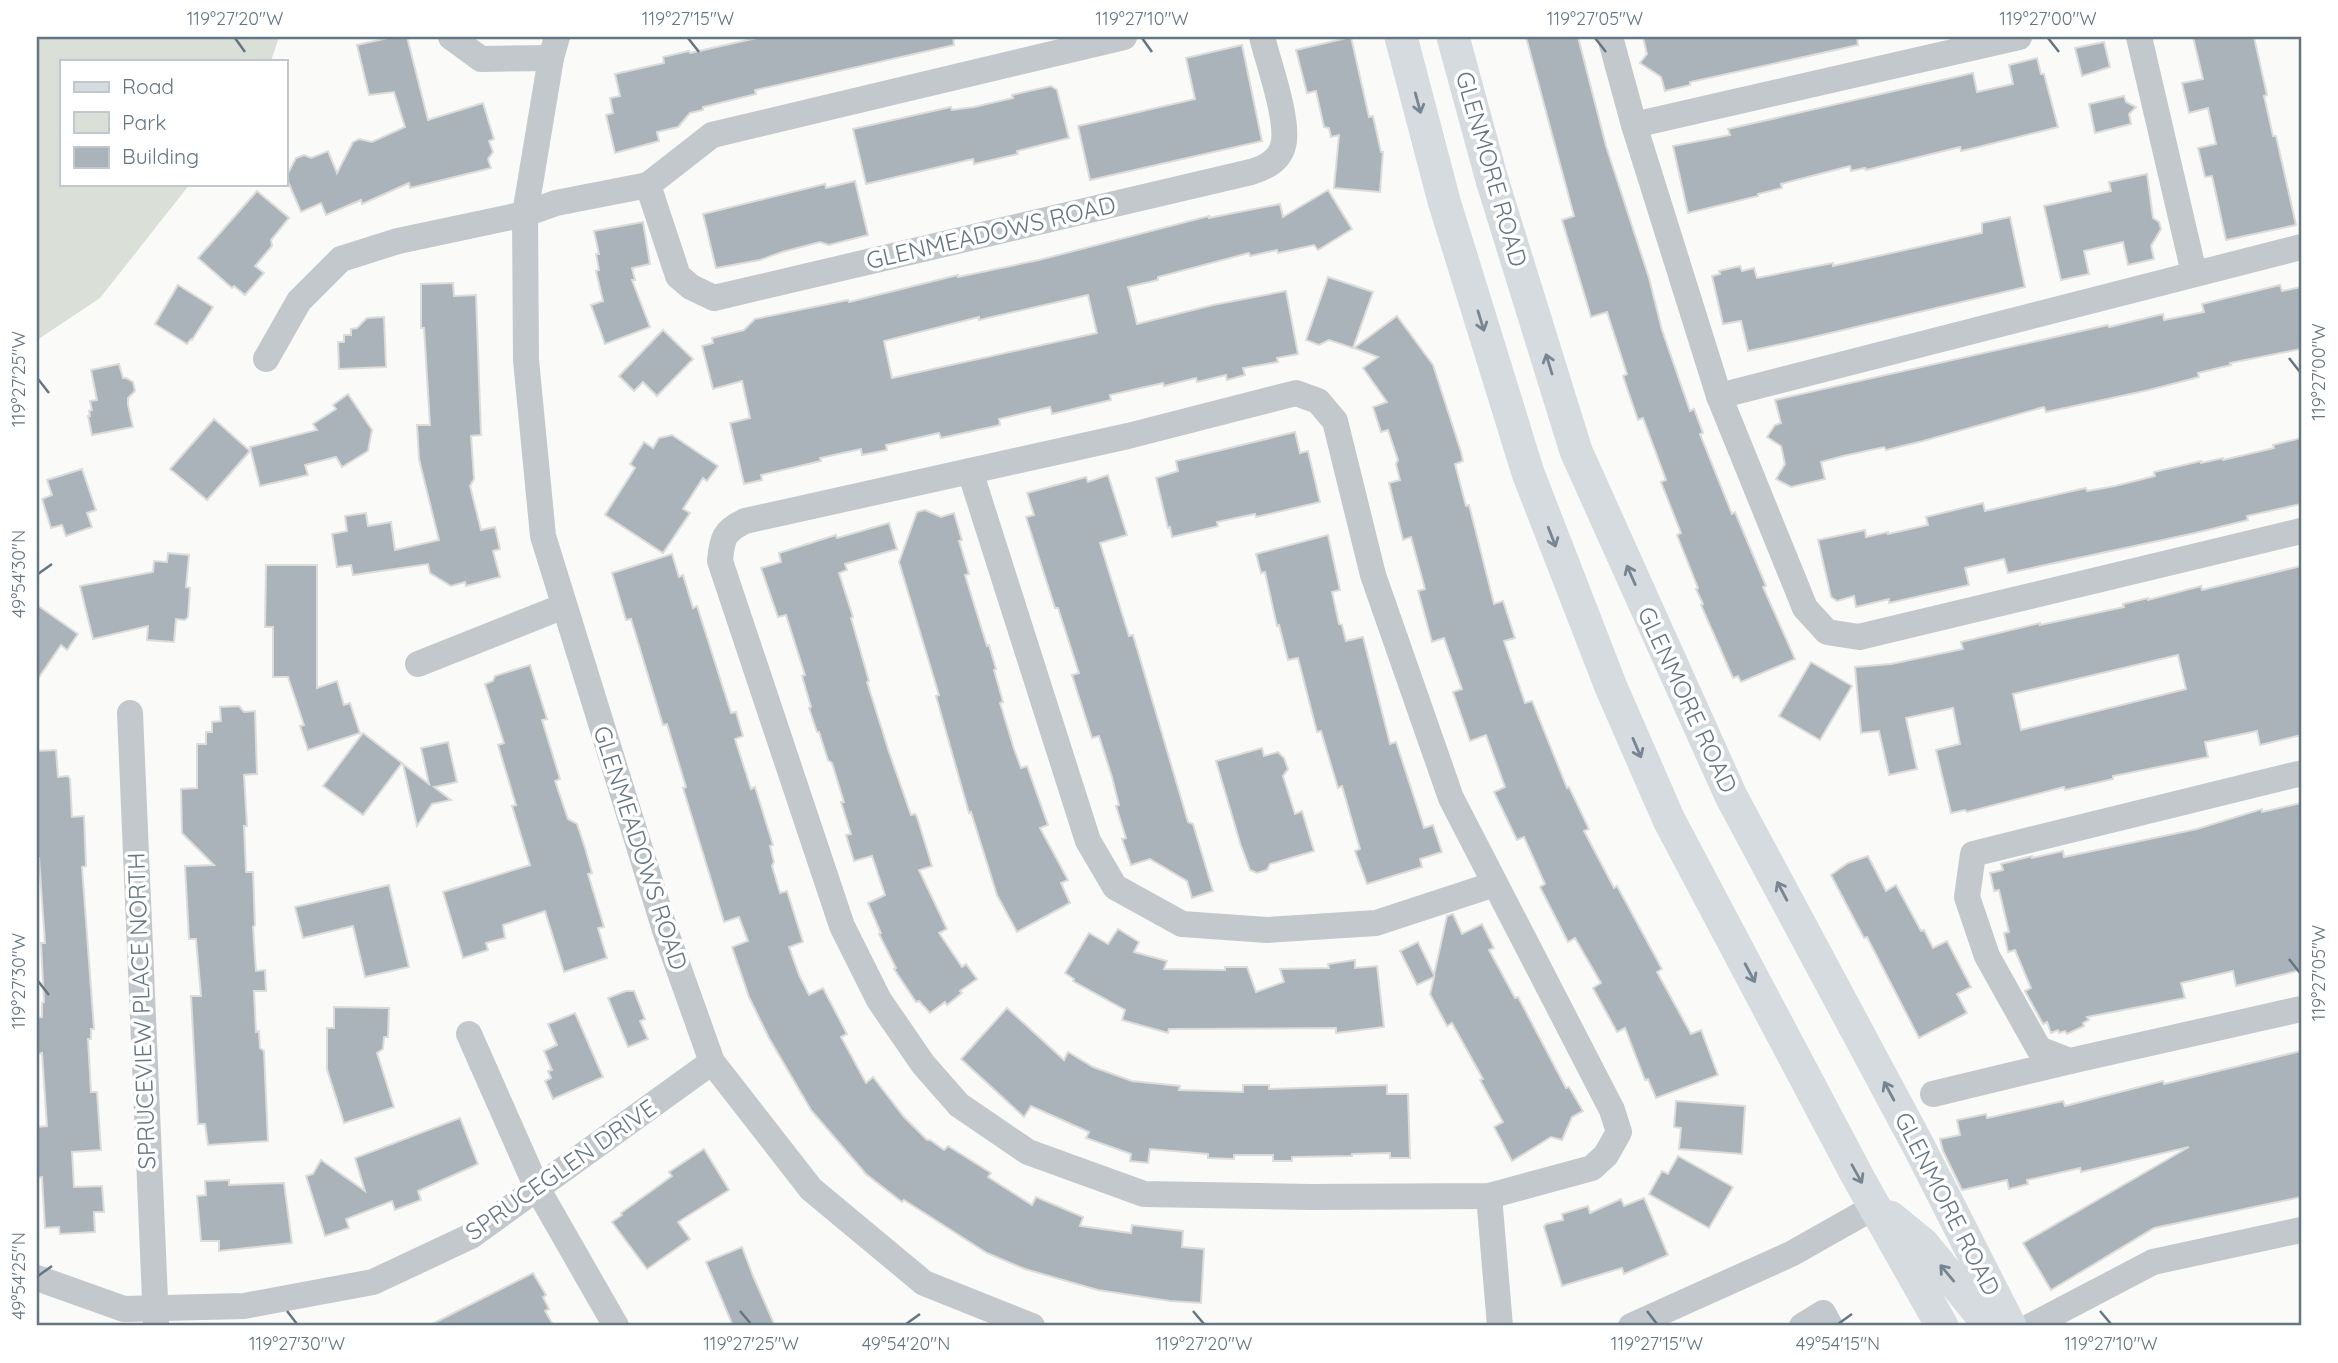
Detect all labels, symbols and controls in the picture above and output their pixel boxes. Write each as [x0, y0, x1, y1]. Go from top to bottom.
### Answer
text: 119°27'20"W [187, 7, 283, 30]
text: 119°27'15"W [642, 7, 734, 30]
text: 119°27'10"W [1095, 7, 1189, 30]
text: 119°27'05"W [1547, 7, 1643, 30]
text: 119°27'00"W [1999, 7, 2097, 30]
legend [60, 60, 287, 186]
street label: GLENMORE ROAD [1450, 68, 1534, 270]
text: Road [122, 73, 174, 99]
one-way arrow [1412, 91, 1425, 114]
text: Park [122, 109, 166, 135]
text: Building [122, 143, 199, 169]
street label: GLENMEADOWS ROAD [863, 189, 1118, 275]
one-way arrow [1476, 310, 1489, 332]
text: 119°27'00"W [2307, 323, 2330, 421]
text: 119°27'25"W [7, 331, 30, 427]
one-way arrow [1542, 353, 1554, 375]
one-way arrow [1547, 525, 1560, 547]
text: 49°54'30"N [7, 530, 30, 618]
one-way arrow [1624, 565, 1637, 587]
street label: GLENMORE ROAD [1632, 602, 1744, 797]
street label: GLENMEADOWS ROAD [587, 722, 695, 974]
one-way arrow [1631, 737, 1644, 758]
street label: SPRUCEVIEW PLACE NORTH [120, 852, 162, 1170]
one-way arrow [1775, 881, 1788, 902]
text: 119°27'05"W [2307, 925, 2330, 1021]
text: 119°27'30"W [7, 933, 30, 1029]
one-way arrow [1743, 962, 1757, 983]
one-way arrow [1882, 1082, 1896, 1102]
street label: SPRUCEGLEN DRIVE [459, 1092, 662, 1246]
street label: GLENMORE ROAD [1889, 1107, 2007, 1300]
one-way arrow [1851, 1163, 1864, 1184]
text: 49°54'25"N [7, 1232, 30, 1320]
one-way arrow [1939, 1264, 1955, 1282]
text: 119°27'30"W [249, 1332, 345, 1355]
text: 119°27'25"W [703, 1332, 799, 1355]
text: 49°54'20"N [862, 1332, 950, 1355]
text: 119°27'20"W [1156, 1332, 1252, 1355]
text: 119°27'15"W [1611, 1332, 1703, 1355]
text: 49°54'15"N [1796, 1332, 1880, 1355]
text: 119°27'10"W [2064, 1332, 2158, 1355]

